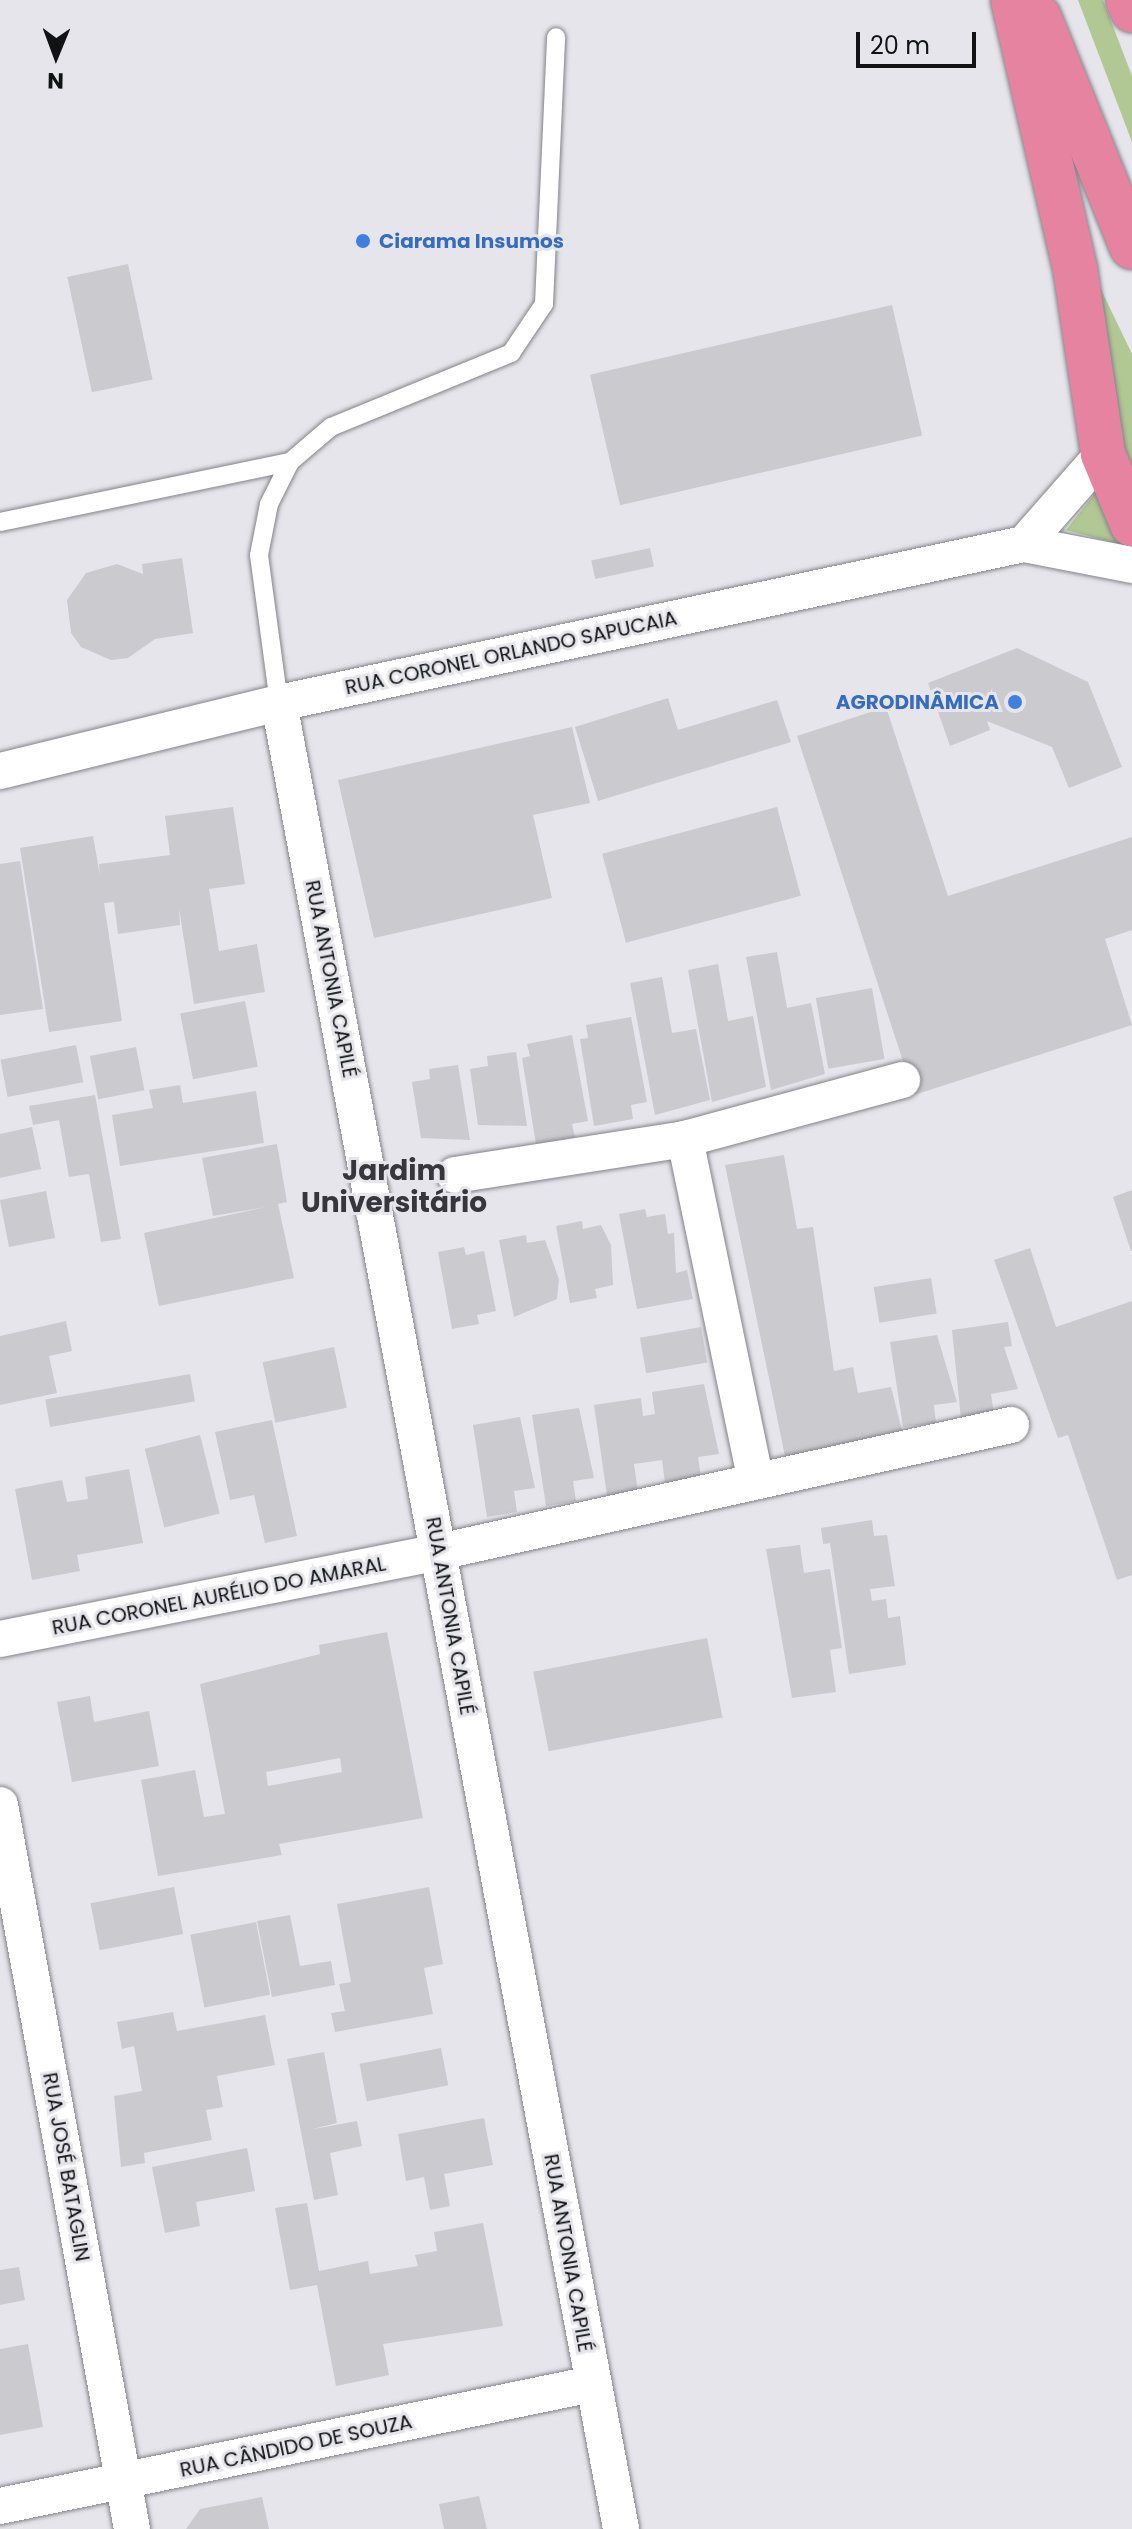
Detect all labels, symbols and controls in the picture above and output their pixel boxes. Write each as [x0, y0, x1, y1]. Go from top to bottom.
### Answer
north arrow [16, 16, 96, 96]
scale bar [860, 16, 980, 66]
text: 20 m [870, 29, 930, 62]
text: N [47, 65, 64, 96]
place label: Ciarama Insumos [379, 229, 564, 253]
marker: Ciarama Insumos [354, 232, 372, 250]
street label: RUA CORONEL ORLANDO SAPUCAIA [343, 606, 679, 700]
place label: AGRODINÂMICA [836, 690, 999, 714]
marker: AGRODINÂMICA [1006, 693, 1024, 711]
street label: RUA ANTONIA CAPILÉ [300, 878, 362, 1080]
district label: Jardim Universitário [301, 1154, 487, 1220]
street label: RUA ANTONIA CAPILÉ [421, 1515, 479, 1717]
street label: RUA CORONEL AURÉLIO DO AMARAL [50, 1552, 388, 1640]
street label: RUA JOSÉ BATAGLIN [38, 2071, 94, 2263]
street label: RUA ANTONIA CAPILÉ [539, 2152, 597, 2354]
street label: RUA CÂNDIDO DE SOUZA [178, 2410, 414, 2482]

